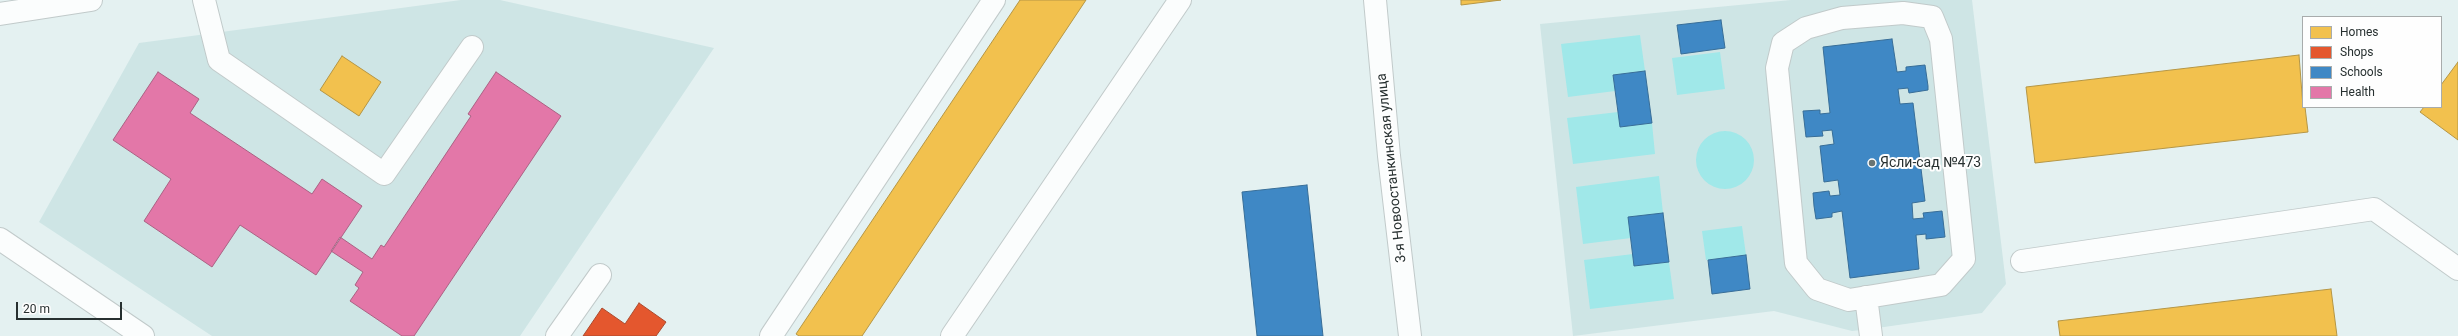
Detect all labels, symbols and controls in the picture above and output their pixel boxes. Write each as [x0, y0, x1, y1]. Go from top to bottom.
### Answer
legend [2302, 16, 2442, 108]
text: Homes [2340, 25, 2378, 39]
text: Shops [2340, 45, 2374, 59]
text: Schools [2340, 65, 2383, 79]
street label: 3-я Новоостанкинская улица [1374, 72, 1410, 264]
text: Health [2340, 85, 2375, 99]
place label: Ясли-сад №473 [1880, 155, 1981, 171]
marker: Ясли-сад №473 [1867, 158, 1877, 168]
scale bar [18, 294, 124, 320]
text: 20 m [23, 302, 50, 316]

